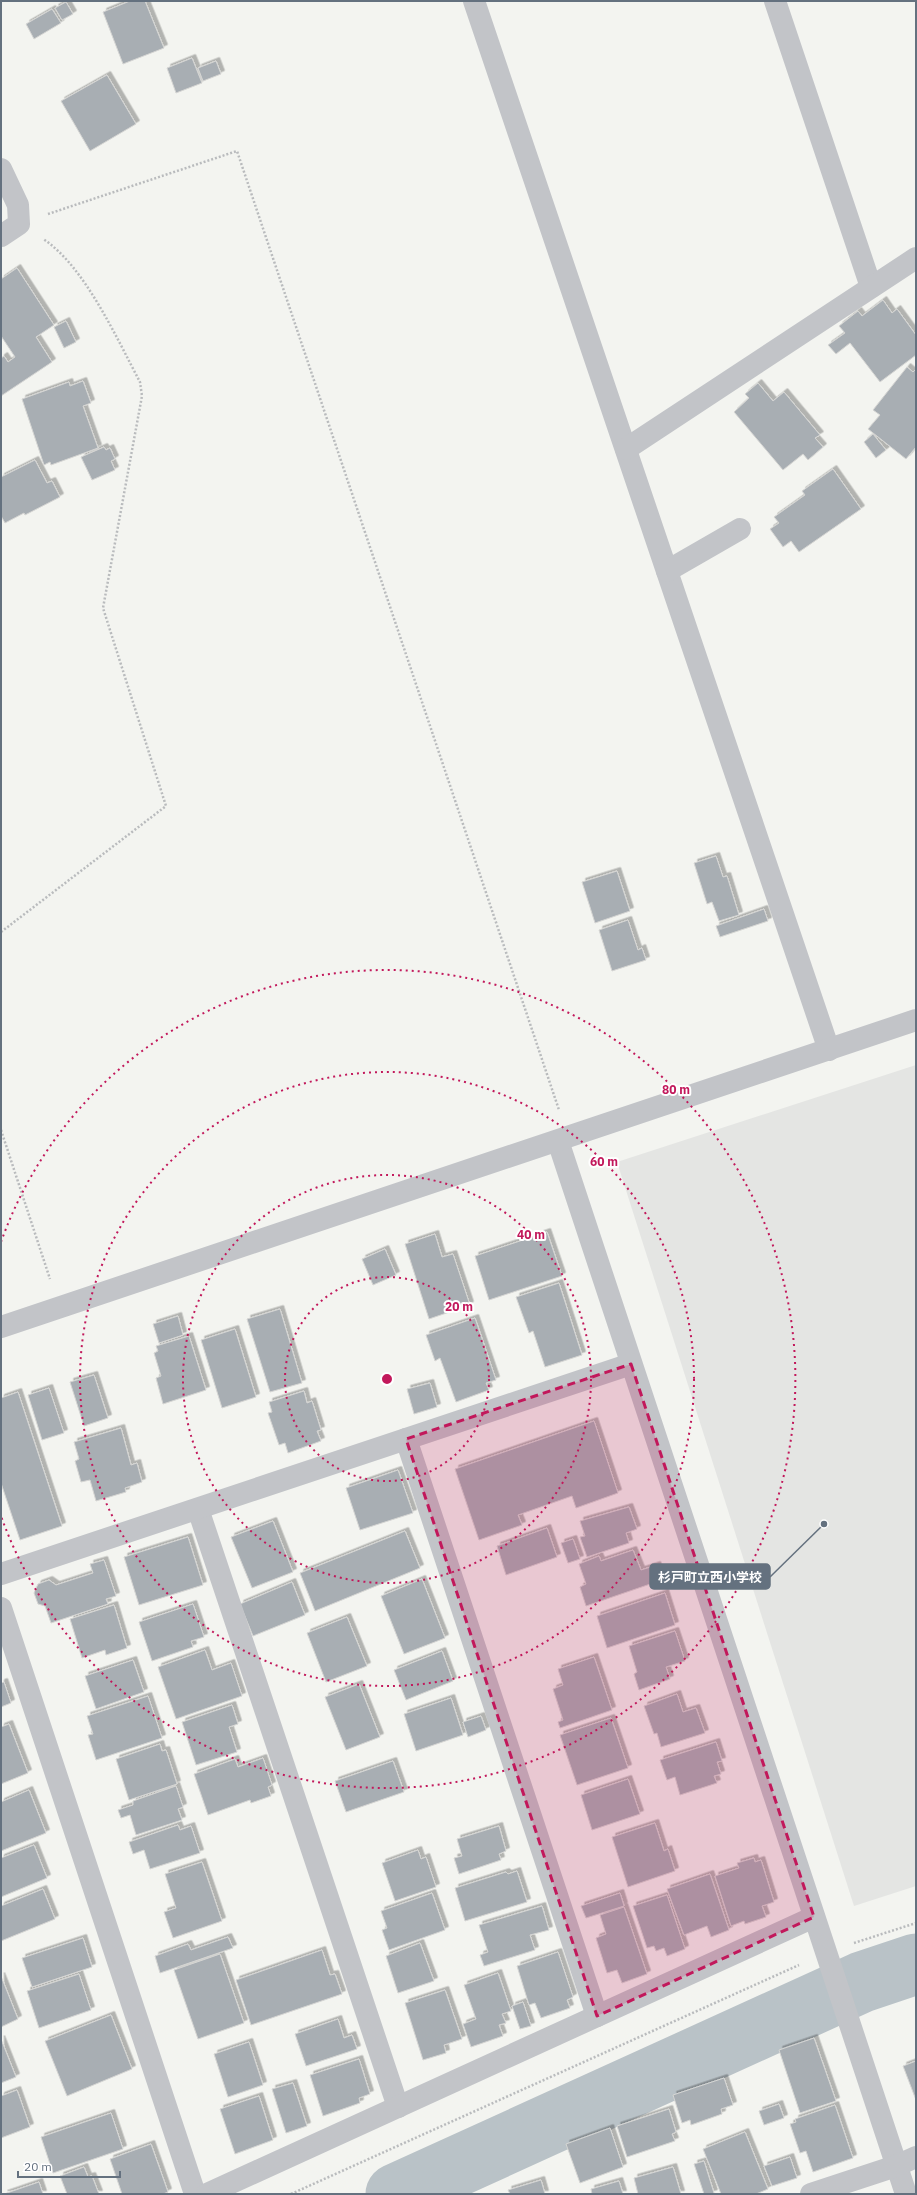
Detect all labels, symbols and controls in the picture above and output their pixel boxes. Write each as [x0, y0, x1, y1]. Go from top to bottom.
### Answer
text: 80 m [662, 1082, 690, 1097]
text: 60 m [590, 1154, 618, 1169]
text: 40 m [517, 1227, 545, 1242]
text: 20 m [445, 1299, 473, 1314]
centre of rings [380, 1372, 394, 1386]
callout: 杉戸町立西小学校 [650, 1564, 770, 1589]
text: 杉戸町立西小学校 [658, 1569, 762, 1586]
scale bar [18, 2153, 120, 2179]
text: 20 m [24, 2159, 52, 2174]

